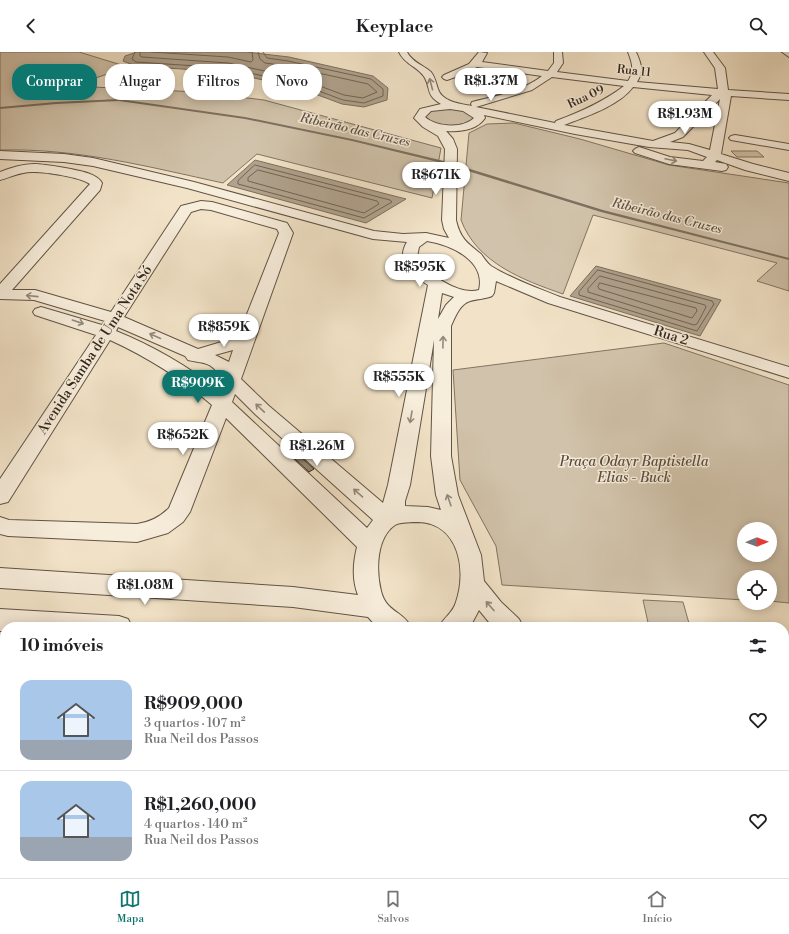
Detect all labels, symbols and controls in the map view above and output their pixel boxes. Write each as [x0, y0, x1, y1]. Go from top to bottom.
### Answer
icon: back [20, 15, 42, 37]
text: Keyplace [356, 15, 433, 38]
icon: search [747, 15, 769, 37]
street label: Rua 11 [616, 62, 653, 80]
chip: Comprar [12, 64, 97, 100]
chip: Alugar [105, 64, 175, 100]
chip: Filtros [183, 64, 254, 100]
chip: Novo [262, 64, 322, 100]
pin: R$1.37M [454, 68, 528, 102]
text: R$1.37M [464, 73, 518, 89]
one-way arrow [427, 78, 434, 91]
street label: Rua 09 [565, 82, 607, 112]
pin: R$1.93M [648, 101, 722, 135]
text: R$1.93M [657, 106, 713, 122]
water label: Ribeirão das Cruzes [297, 109, 412, 151]
one-way arrow [664, 157, 677, 165]
pin: R$671K [403, 162, 469, 196]
text: R$671K [411, 167, 461, 183]
water label: Ribeirão das Cruzes [609, 194, 724, 237]
pin: R$595K [387, 254, 453, 288]
text: R$595K [394, 259, 446, 275]
street label: Avenida Samba de Uma Nota Só [33, 262, 157, 439]
one-way arrow [26, 292, 39, 299]
pin: R$859K [191, 314, 257, 348]
one-way arrow [72, 319, 84, 327]
text: R$859K [198, 319, 250, 335]
street label: Rua 2 [651, 322, 691, 350]
one-way arrow [150, 332, 162, 340]
one-way arrow [439, 336, 447, 349]
pin: R$555K [366, 364, 432, 398]
text: R$555K [373, 369, 425, 385]
pin: R$909K [165, 370, 231, 404]
text: R$909K [171, 375, 225, 391]
one-way arrow [255, 403, 265, 412]
one-way arrow [407, 410, 415, 423]
pin: R$652K [150, 422, 216, 456]
text: R$652K [157, 427, 209, 443]
pin: R$1.26M [280, 433, 354, 467]
text: R$1.26M [289, 438, 345, 454]
park label: Praça Odayr Baptistella Elias - Buck [558, 453, 709, 487]
one-way arrow [353, 489, 363, 498]
one-way arrow [444, 494, 452, 506]
north arrow [737, 522, 777, 562]
map controls [737, 522, 777, 610]
button: locate [737, 570, 777, 610]
pin: R$1.08M [108, 572, 182, 606]
text: R$1.08M [116, 577, 174, 593]
one-way arrow [486, 601, 495, 612]
text: 10 imóveis [20, 635, 103, 657]
icon: filters [747, 635, 769, 657]
text: R$909,000 [144, 693, 243, 715]
icon: home [52, 696, 100, 744]
icon: heart [747, 709, 769, 731]
text: 3 quartos · 107 m² [144, 715, 246, 731]
text: Rua Neil dos Passos [144, 731, 259, 747]
text: R$1,260,000 [144, 794, 256, 816]
icon: home [52, 797, 100, 845]
icon: heart [747, 810, 769, 832]
text: 4 quartos · 140 m² [144, 816, 247, 832]
text: Rua Neil dos Passos [144, 832, 259, 848]
tab: Mapa [117, 888, 144, 926]
tab: Salvos [378, 888, 409, 926]
tab: Início [643, 888, 672, 926]

